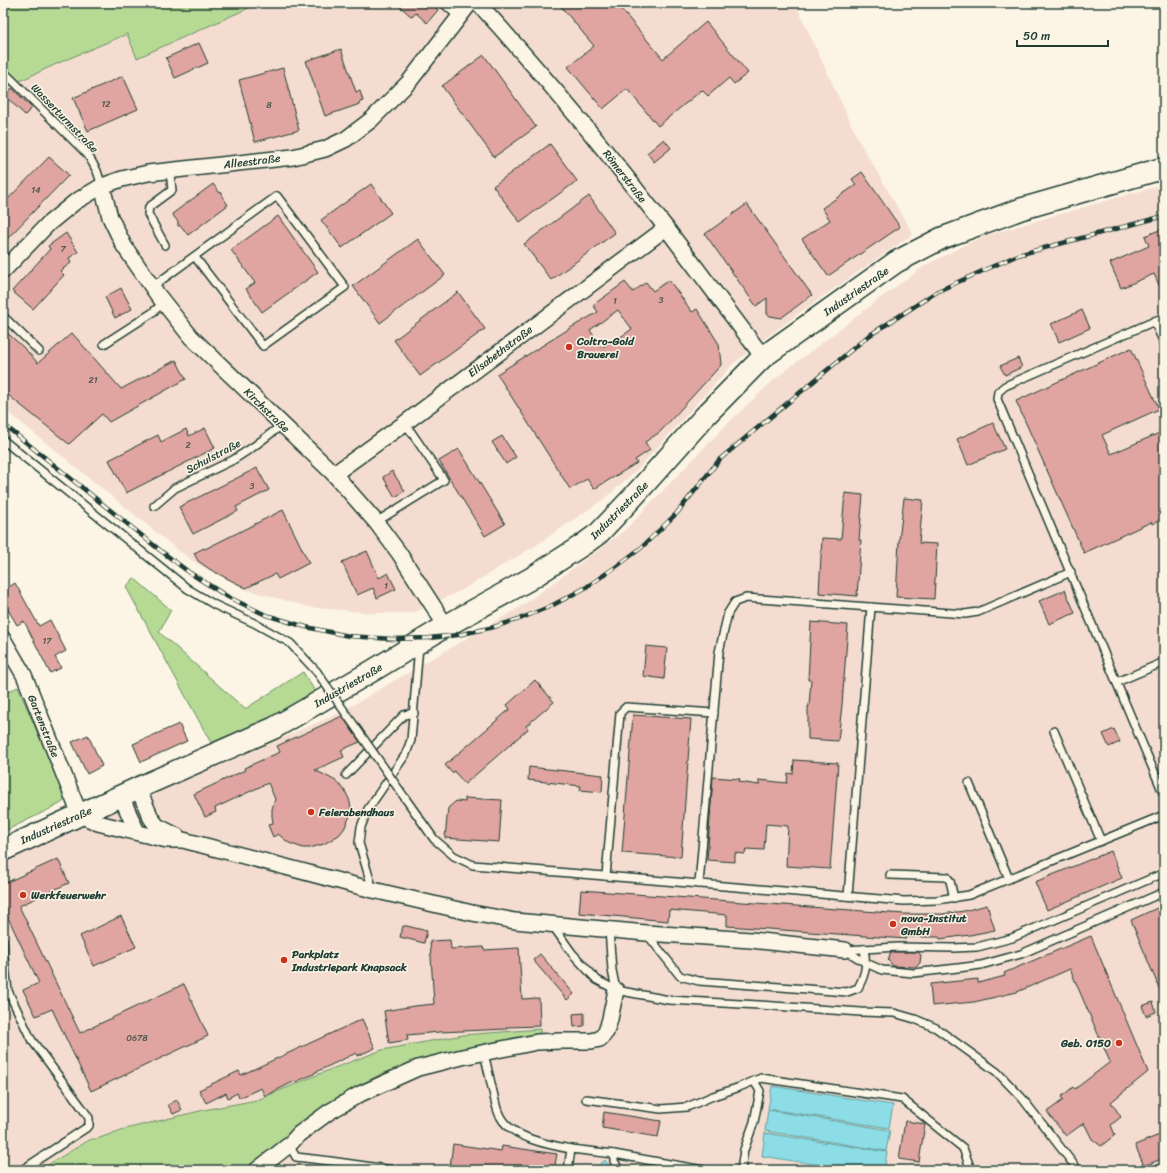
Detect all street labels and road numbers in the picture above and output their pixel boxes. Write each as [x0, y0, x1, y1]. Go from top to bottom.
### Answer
street label: Wasserturmstraße [26, 79, 103, 158]
street label: Römerstraße [598, 146, 652, 208]
street label: Alleestraße [221, 149, 282, 175]
street label: Industriestraße [819, 261, 893, 322]
street label: Elisabethstraße [464, 320, 537, 382]
street label: Kirchstraße [239, 383, 295, 438]
street label: Schulstraße [182, 434, 245, 479]
street label: Industriestraße [585, 476, 653, 545]
street label: Industriestraße [309, 658, 387, 713]
street label: Gartenstraße [22, 692, 65, 761]
street label: Industriestraße [16, 801, 95, 850]

